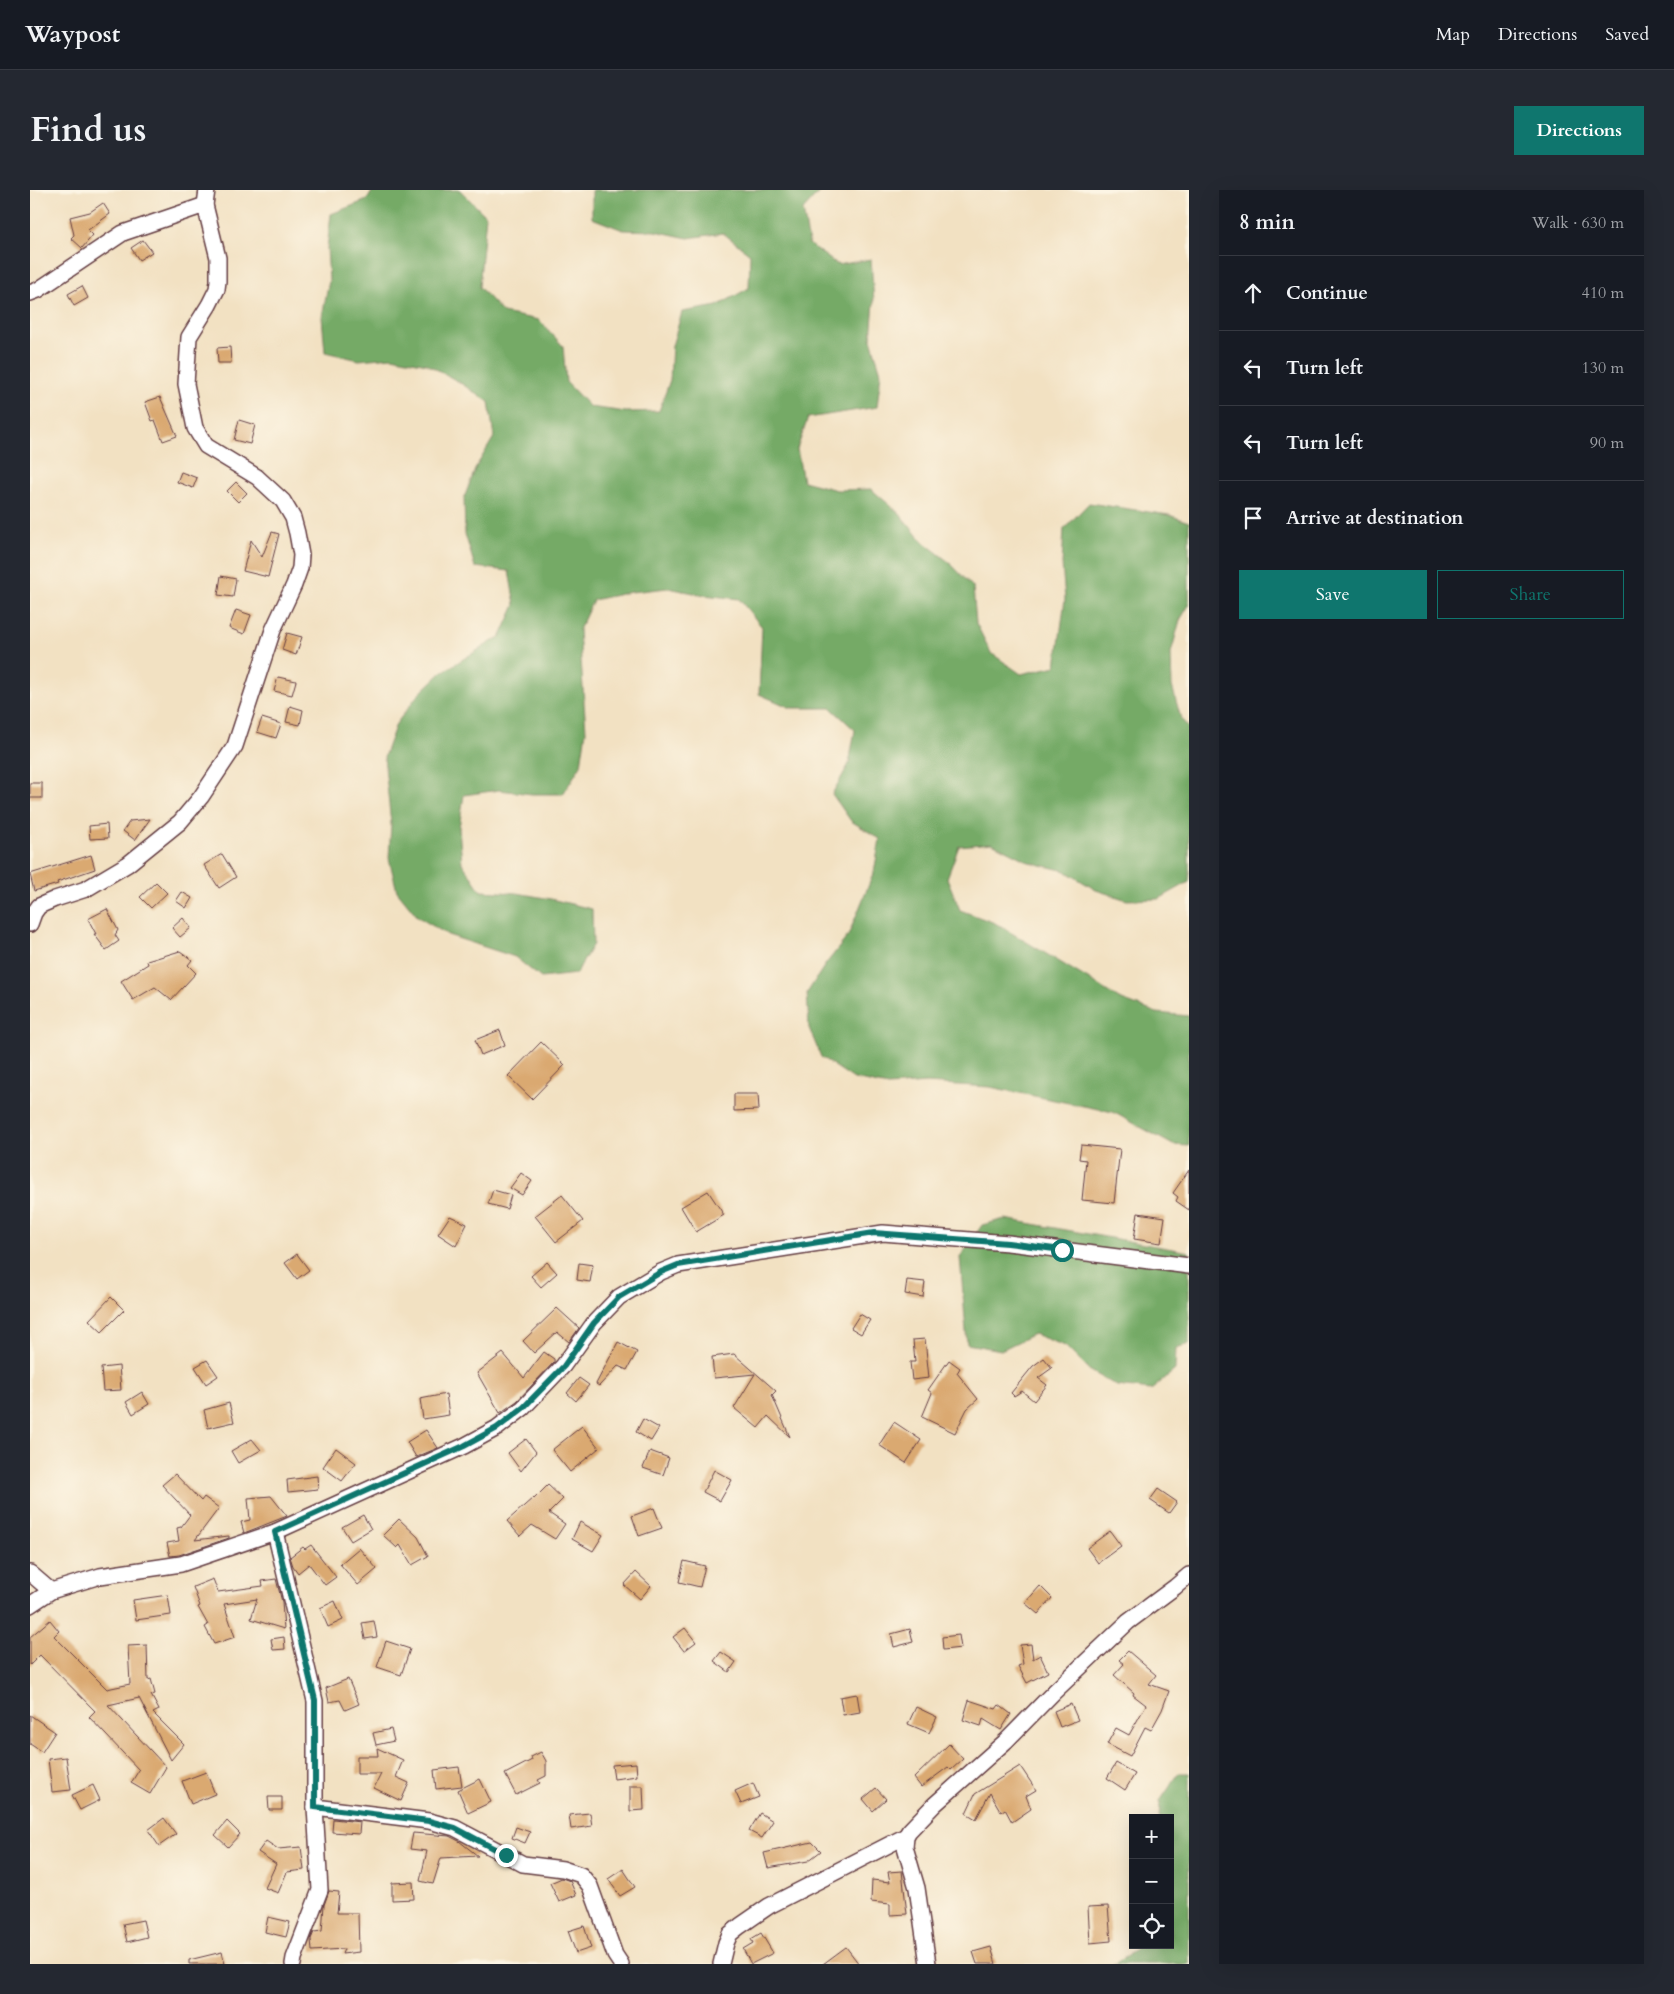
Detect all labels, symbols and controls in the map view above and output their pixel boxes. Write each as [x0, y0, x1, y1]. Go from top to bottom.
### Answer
text: Waypost [25, 18, 120, 51]
text: Map [1436, 22, 1470, 47]
text: Directions [1498, 22, 1577, 47]
text: Saved [1605, 22, 1649, 47]
text: Find us [30, 106, 146, 154]
button: Directions [1514, 106, 1644, 155]
text: 8 min [1239, 208, 1295, 237]
text: Walk · 630 m [1532, 212, 1624, 234]
icon: ahead [1239, 279, 1267, 307]
text: Continue [1286, 280, 1368, 306]
text: 410 m [1582, 282, 1624, 304]
icon: left [1239, 354, 1267, 382]
text: Turn left [1286, 355, 1363, 381]
text: 130 m [1582, 357, 1624, 379]
icon: left [1239, 429, 1267, 457]
text: Turn left [1286, 430, 1363, 456]
text: 90 m [1590, 432, 1624, 454]
icon: arrive [1239, 504, 1267, 532]
text: Arrive at destination [1286, 505, 1463, 531]
button: Save [1239, 570, 1427, 619]
button: Share [1437, 570, 1624, 619]
route start [1051, 1239, 1074, 1262]
map controls [1129, 1814, 1174, 1949]
button: + [1129, 1814, 1174, 1859]
route end [495, 1844, 518, 1867]
button: − [1129, 1859, 1174, 1904]
button: locate [1129, 1904, 1174, 1949]

